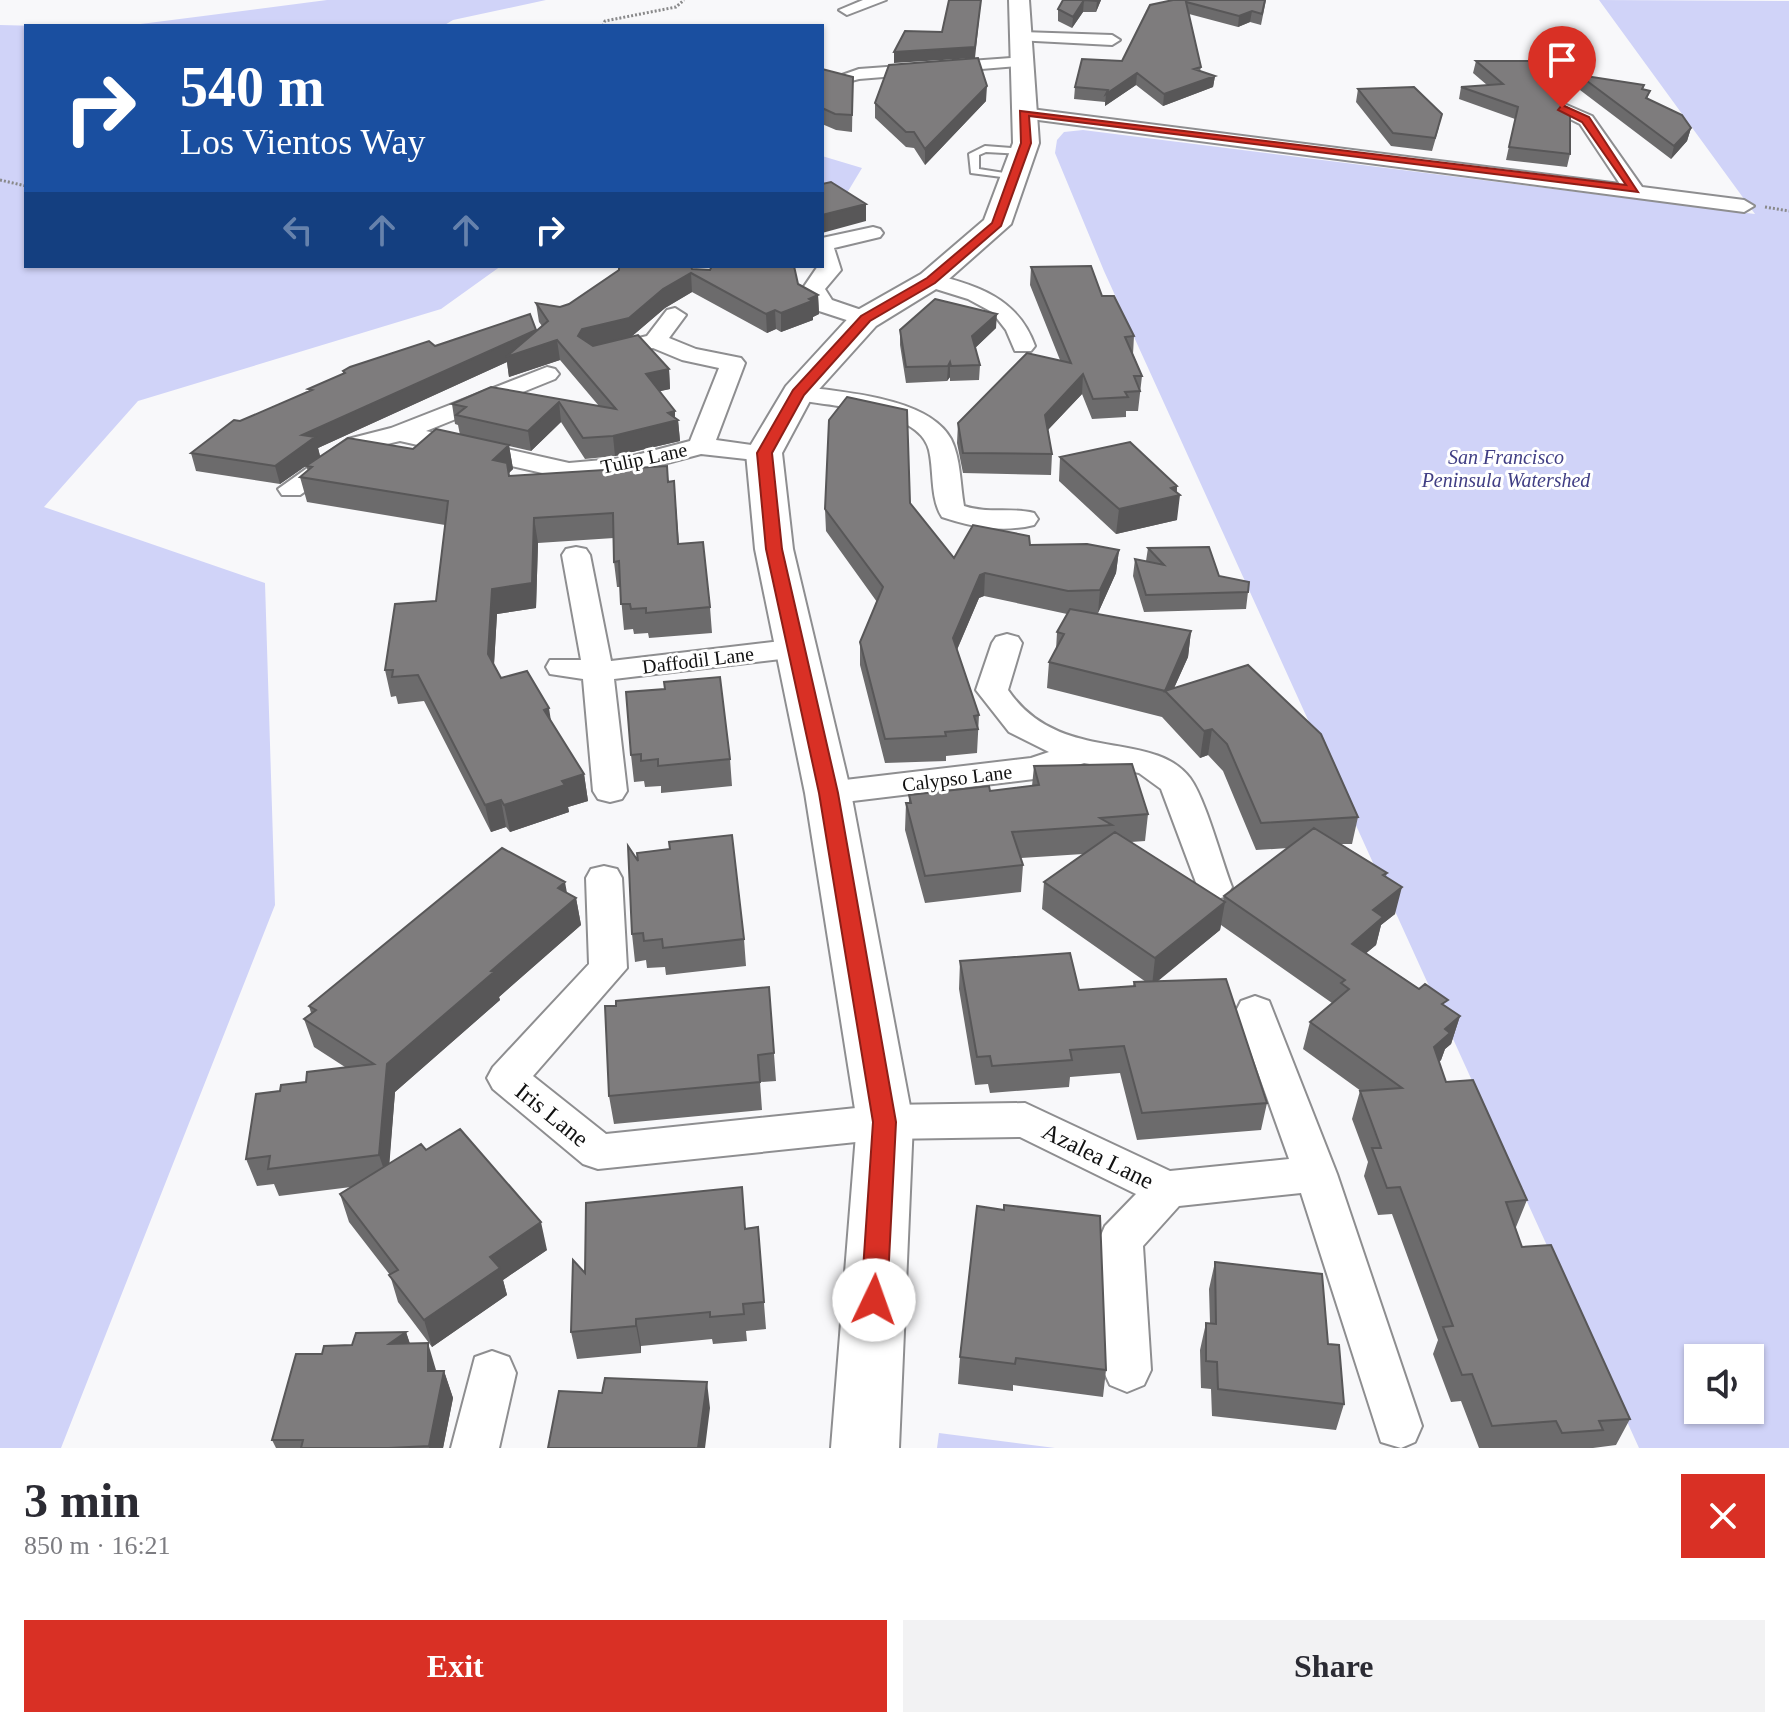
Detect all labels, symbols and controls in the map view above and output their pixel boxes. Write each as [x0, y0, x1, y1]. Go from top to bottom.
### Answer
pin [1528, 26, 1596, 108]
icon: arrive [1540, 38, 1584, 82]
icon: right [48, 56, 152, 160]
text: 540 m [180, 56, 325, 118]
text: Los Vientos Way [180, 122, 426, 162]
icon: left [276, 208, 320, 252]
icon: ahead [360, 208, 404, 252]
icon: ahead [444, 208, 488, 252]
icon: right [528, 208, 572, 252]
street label: Tulip Lane [599, 438, 689, 479]
park label: San Francisco Peninsula Watershed [1421, 446, 1591, 491]
street label: Daffodil Lane [641, 642, 755, 678]
street label: Calypso Lane [901, 760, 1013, 797]
street label: Iris Lane [510, 1078, 594, 1152]
street label: Azalea Lane [1038, 1118, 1158, 1194]
position arrow [832, 1258, 916, 1342]
map controls [1684, 1344, 1764, 1424]
button: sound [1684, 1344, 1764, 1424]
text: 3 min [24, 1474, 140, 1527]
button: close [1681, 1474, 1765, 1558]
text: 850 m · 16:21 [24, 1531, 171, 1560]
button: Exit [24, 1620, 887, 1712]
button: Share [903, 1620, 1765, 1712]

